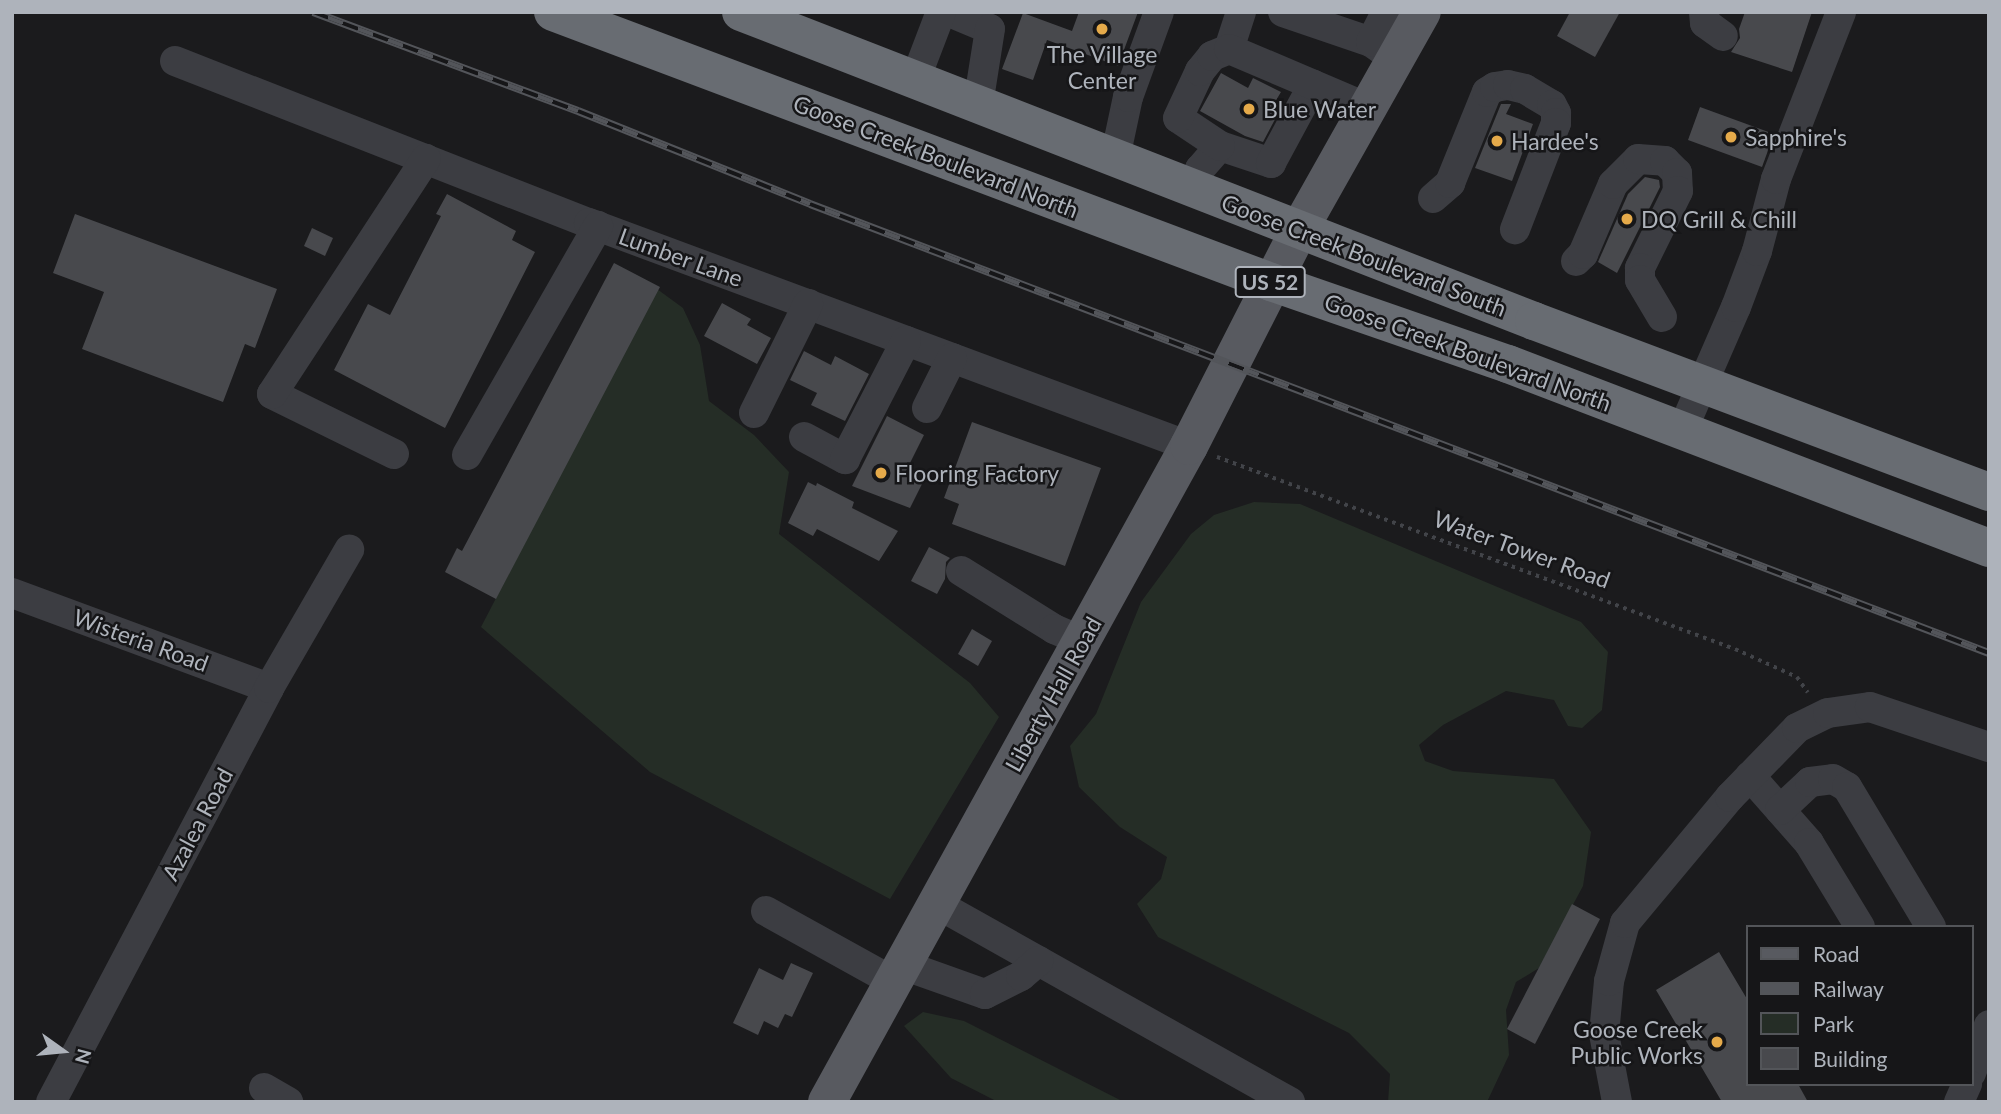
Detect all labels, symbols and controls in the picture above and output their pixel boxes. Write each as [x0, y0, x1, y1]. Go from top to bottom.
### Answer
marker: The Village Center [1094, 21, 1110, 37]
place label: The Village Center [1046, 40, 1158, 94]
street label: Goose Creek Boulevard North [790, 89, 1082, 223]
place label: Blue Water [1263, 95, 1376, 123]
marker: Blue Water [1241, 101, 1257, 117]
place label: Sapphire's [1745, 123, 1847, 151]
place label: Hardee's [1511, 127, 1599, 155]
marker: Sapphire's [1723, 129, 1739, 145]
marker: Hardee's [1489, 133, 1505, 149]
street label: Goose Creek Boulevard South [1218, 188, 1510, 322]
place label: DQ Grill & Chill [1641, 205, 1797, 233]
marker: DQ Grill & Chill [1619, 211, 1635, 227]
street label: Lumber Lane [615, 222, 747, 292]
road number: US 52 [1233, 264, 1307, 300]
street label: Goose Creek Boulevard North [1321, 287, 1615, 417]
place label: Flooring Factory [895, 459, 1059, 487]
marker: Flooring Factory [873, 465, 889, 481]
street label: Water Tower Road [1429, 504, 1615, 594]
street label: Wisteria Road [70, 603, 212, 677]
street label: Liberty Hall Road [999, 612, 1107, 776]
street label: Azalea Road [156, 763, 238, 885]
legend [1745, 925, 1973, 1086]
text: Road [1813, 941, 1860, 966]
text: Railway [1813, 976, 1884, 1001]
text: Park [1813, 1011, 1854, 1036]
place label: Goose Creek Public Works [1570, 1015, 1703, 1069]
north arrow [28, 1016, 98, 1086]
marker: Goose Creek Public Works [1709, 1034, 1725, 1050]
text: Building [1813, 1046, 1888, 1071]
text: N [71, 1047, 97, 1067]

